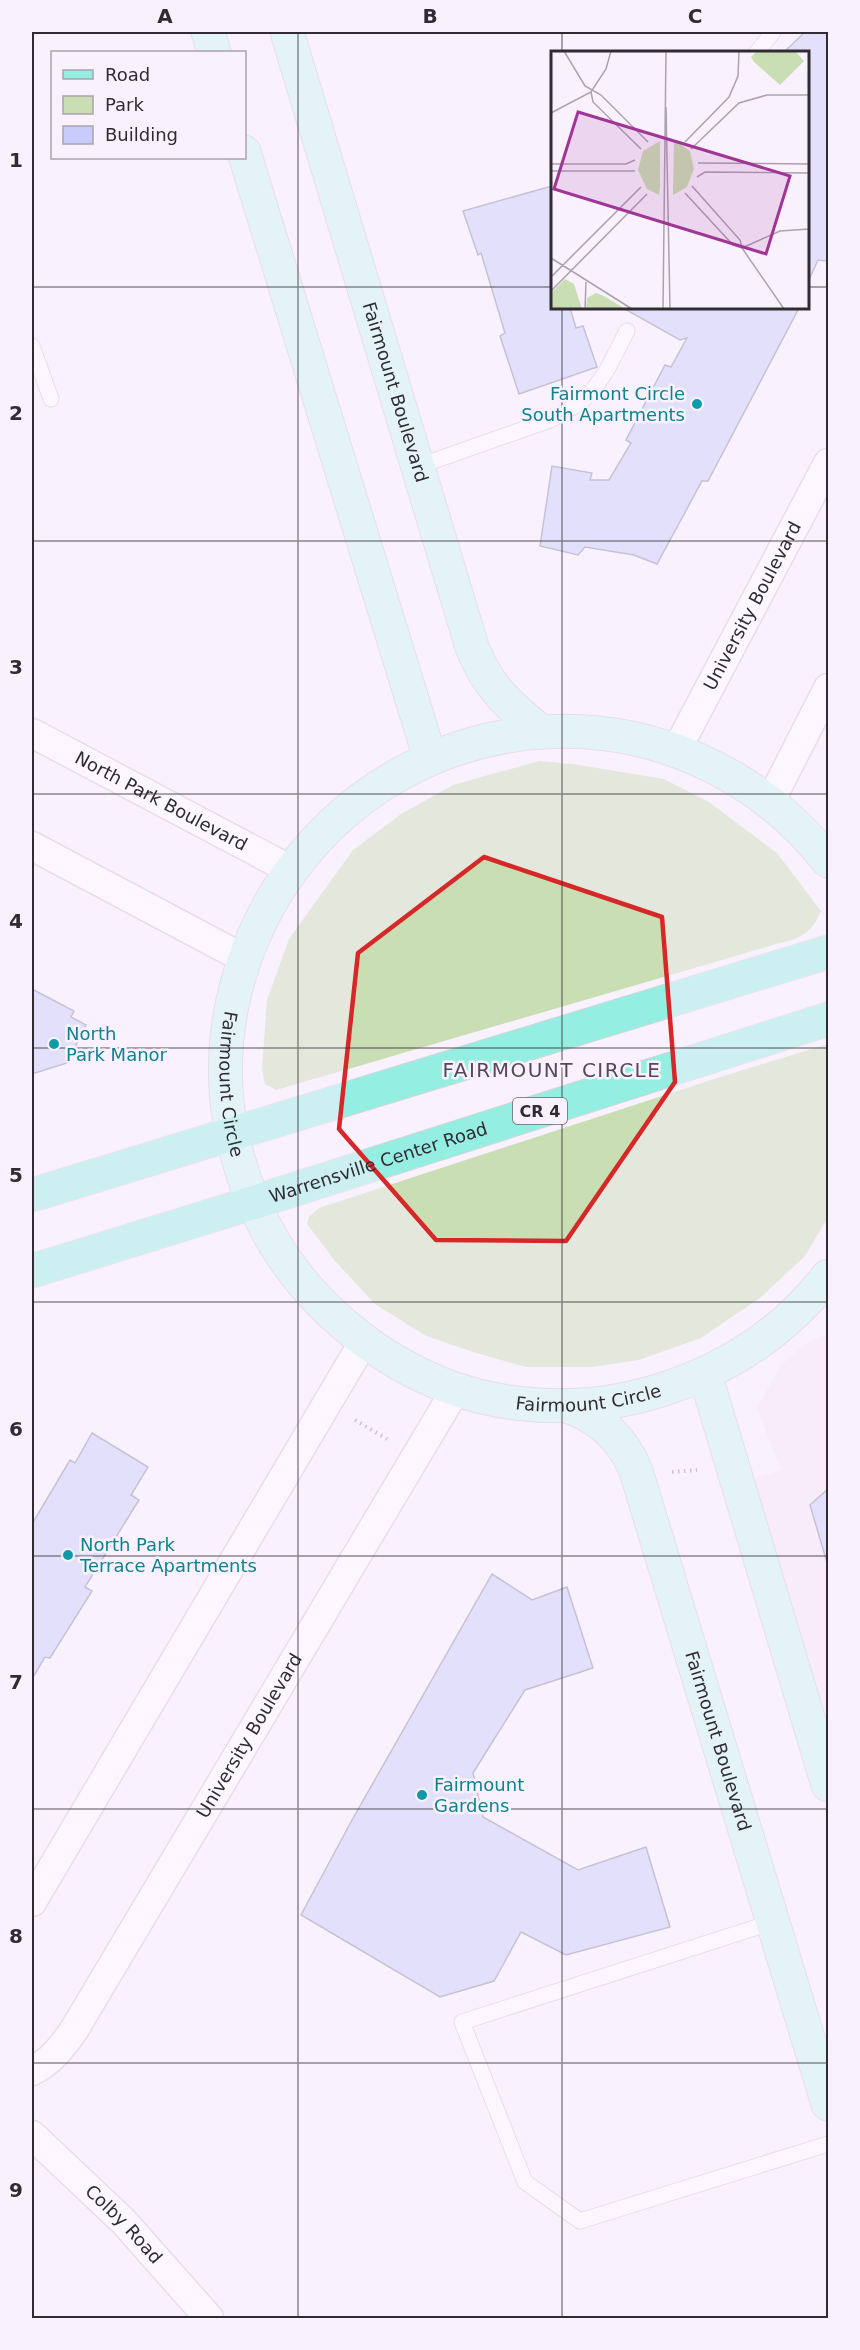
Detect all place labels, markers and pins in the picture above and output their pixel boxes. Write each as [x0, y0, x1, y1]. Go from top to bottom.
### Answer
place label: Fairmont Circle South Apartments [521, 383, 685, 425]
marker: Fairmont Circle South Apartments [690, 397, 704, 411]
place label: North Park Manor [66, 1023, 168, 1065]
marker: North Park Manor [47, 1037, 61, 1051]
place label: North Park Terrace Apartments [79, 1534, 257, 1576]
marker: North Park Terrace Apartments [61, 1548, 75, 1562]
place label: Fairmount Gardens [434, 1774, 524, 1816]
marker: Fairmount Gardens [415, 1788, 429, 1802]

